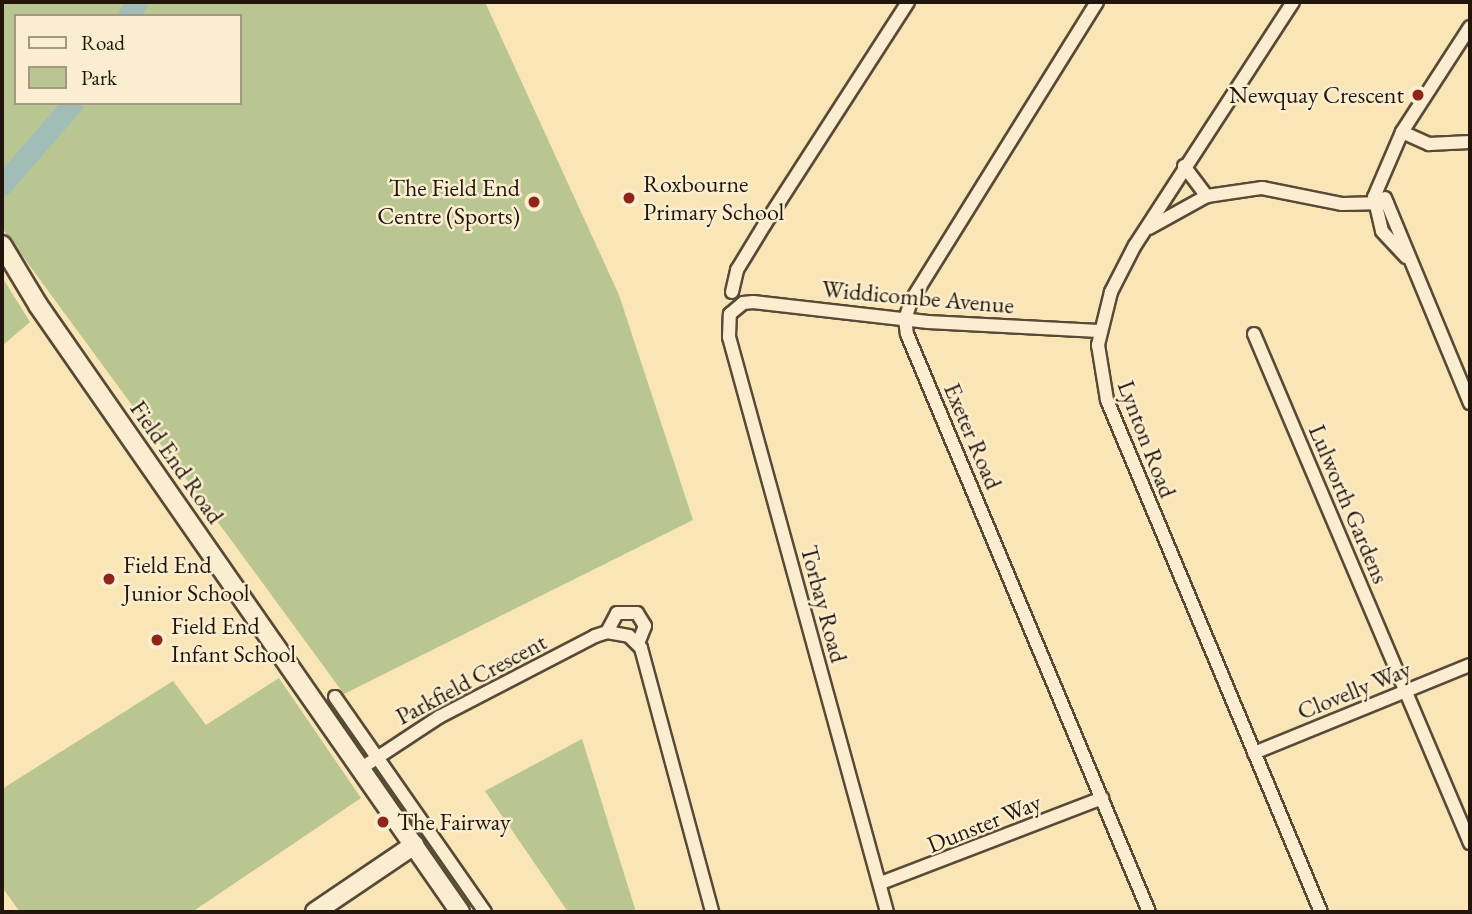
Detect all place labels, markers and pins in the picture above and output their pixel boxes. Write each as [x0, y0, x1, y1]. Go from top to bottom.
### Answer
place label: Newquay Crescent [1229, 81, 1404, 109]
marker: Newquay Crescent [1410, 87, 1426, 103]
place label: Roxbourne Primary School [643, 170, 784, 226]
place label: The Field End Centre (Sports) [377, 174, 520, 230]
marker: Roxbourne Primary School [621, 190, 637, 206]
marker: The Field End Centre (Sports) [526, 194, 542, 210]
place label: Field End Junior School [123, 551, 250, 607]
marker: Field End Junior School [101, 571, 117, 587]
place label: Field End Infant School [171, 612, 296, 668]
marker: Field End Infant School [149, 632, 165, 648]
place label: The Fairway [397, 808, 511, 836]
marker: The Fairway [375, 814, 391, 830]

